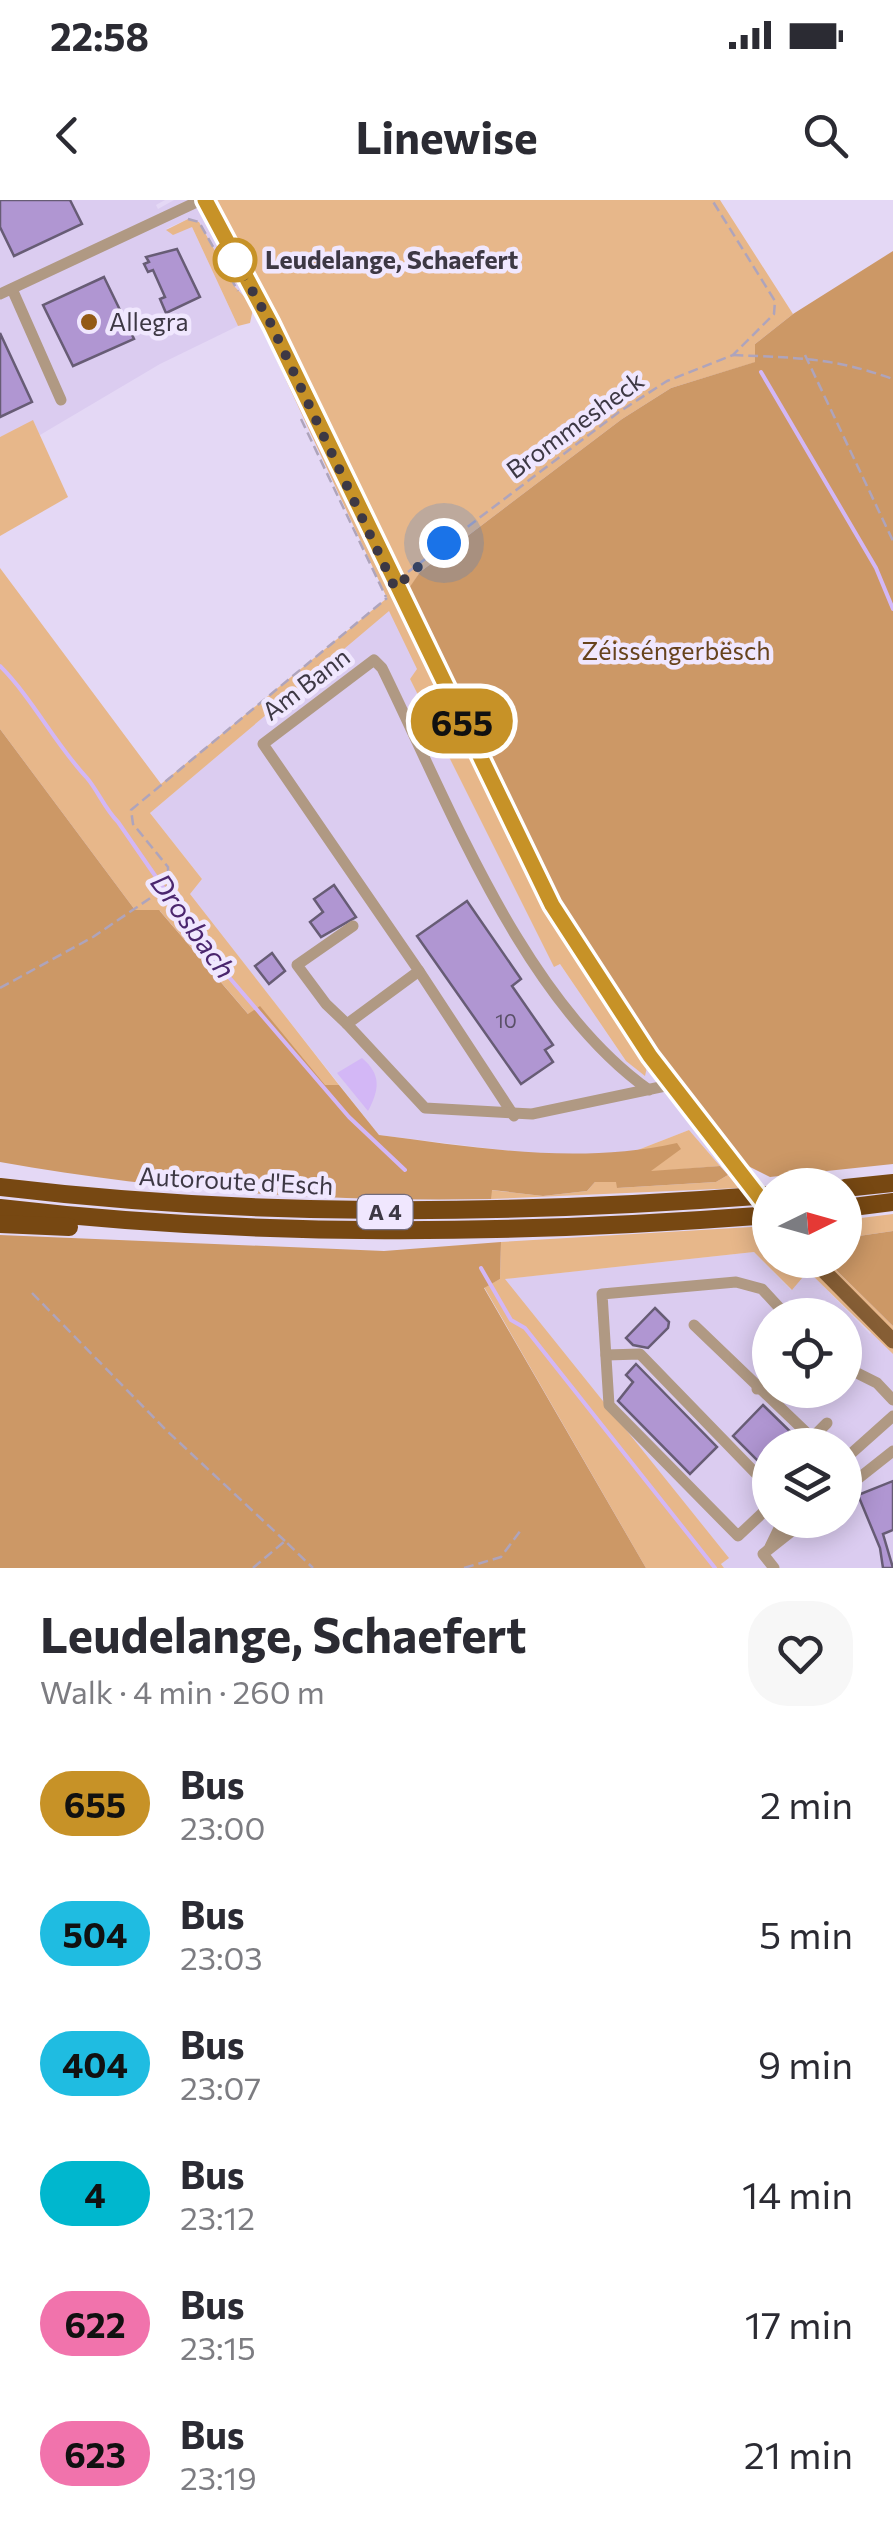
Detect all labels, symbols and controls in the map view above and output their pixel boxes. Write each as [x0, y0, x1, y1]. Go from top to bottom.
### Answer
text: 22:58 [50, 12, 149, 59]
icon: back [40, 108, 95, 163]
text: Linewise [355, 108, 538, 163]
icon: search [798, 108, 853, 163]
marker: Leudelange, Schaefert [214, 239, 256, 281]
place label: Leudelange, Schaefert [265, 244, 518, 274]
place label: Allegra [109, 306, 189, 336]
marker: Allegra [78, 311, 100, 333]
street label: Brommesheck [500, 364, 649, 484]
your location [419, 518, 469, 568]
park label: Zéisséngerbësch [581, 635, 771, 665]
street label: Am Bann [256, 641, 355, 726]
line badge: 655 [404, 688, 520, 754]
text: 655 [431, 700, 493, 743]
water label: Drosbach [144, 866, 243, 985]
house number: 10 [495, 1008, 517, 1032]
street label: Autoroute d'Esch [138, 1160, 334, 1200]
north arrow [752, 1168, 862, 1278]
map controls [752, 1168, 862, 1538]
road number: A 4 [358, 1195, 412, 1229]
button: locate [752, 1298, 862, 1408]
button: layers [752, 1428, 862, 1538]
button: heart [748, 1601, 853, 1706]
text: Leudelange, Schaefert [40, 1604, 527, 1663]
text: Walk · 4 min · 260 m [40, 1671, 325, 1711]
text: Bus [180, 1760, 245, 1807]
text: 2 min [760, 1780, 853, 1827]
text: 655 [64, 1782, 126, 1825]
text: 23:00 [180, 1807, 265, 1847]
text: Bus [180, 1890, 245, 1937]
text: 5 min [759, 1910, 853, 1957]
text: 504 [62, 1912, 128, 1955]
text: 23:03 [180, 1937, 263, 1977]
text: Bus [180, 2020, 245, 2067]
text: 9 min [758, 2040, 853, 2087]
text: 404 [62, 2042, 128, 2085]
text: 23:07 [180, 2067, 261, 2107]
text: Bus [180, 2150, 245, 2197]
text: 14 min [742, 2170, 853, 2217]
text: 4 [84, 2172, 106, 2215]
text: 23:12 [180, 2197, 255, 2237]
text: Bus [180, 2280, 245, 2327]
text: 17 min [745, 2300, 853, 2347]
text: 622 [64, 2302, 126, 2345]
text: 23:15 [180, 2327, 256, 2367]
text: Bus [180, 2410, 245, 2457]
text: 21 min [744, 2430, 853, 2477]
text: 623 [64, 2432, 126, 2475]
text: 23:19 [180, 2457, 257, 2497]

